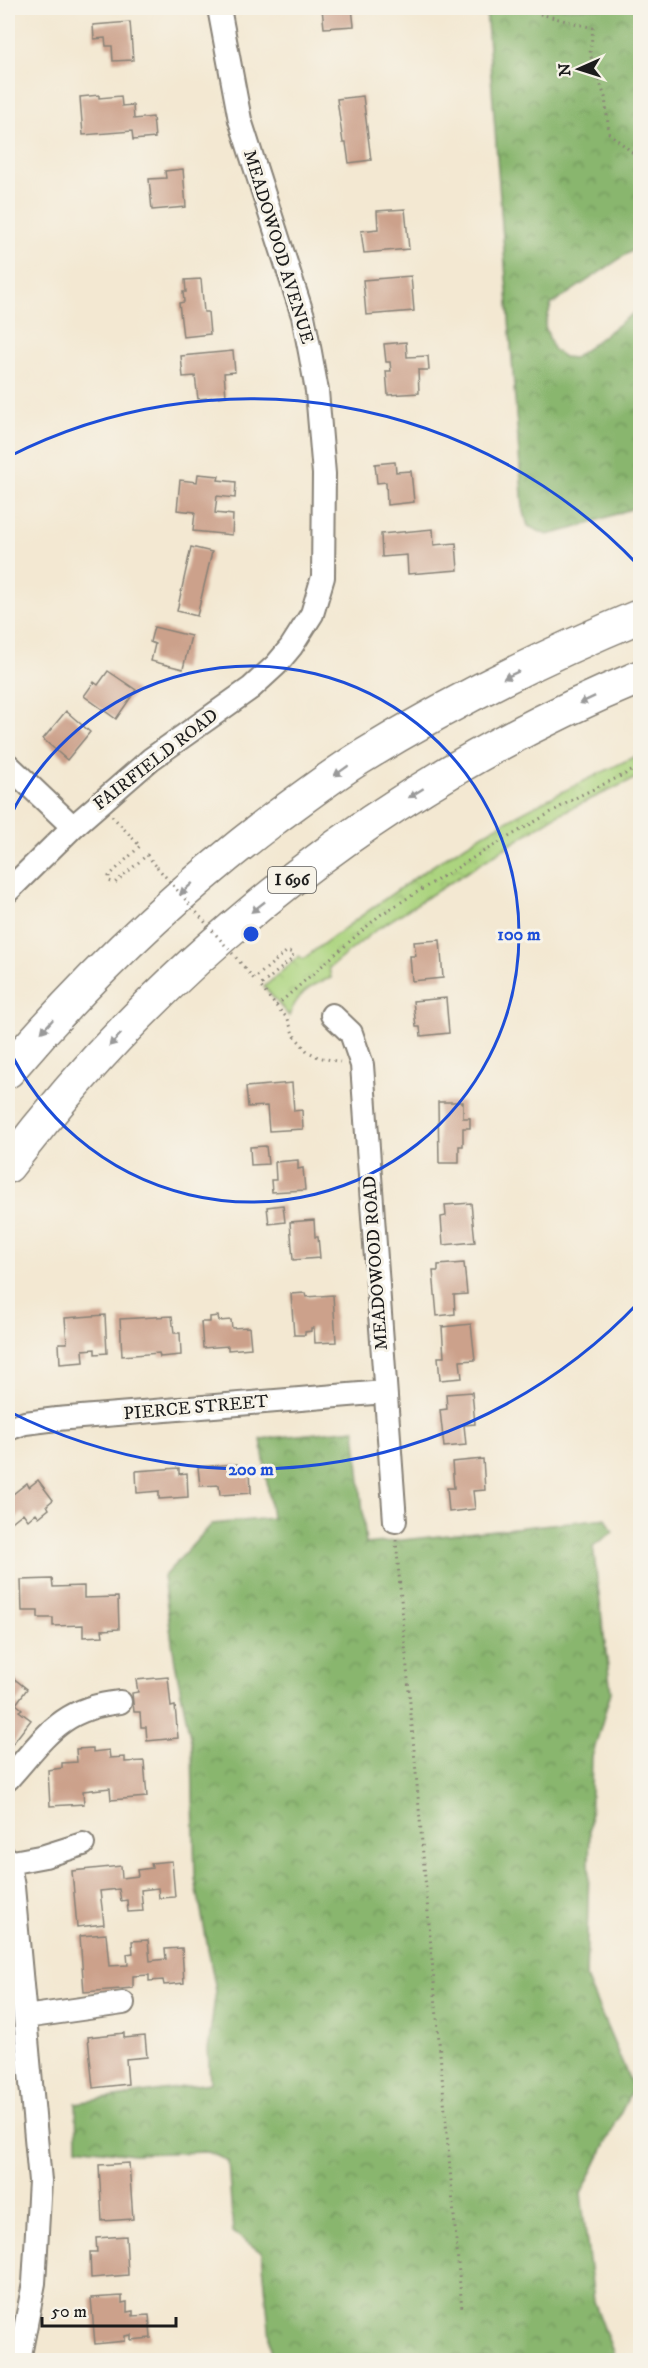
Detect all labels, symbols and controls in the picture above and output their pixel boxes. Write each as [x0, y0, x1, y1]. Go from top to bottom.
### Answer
north arrow [549, 39, 609, 99]
text: N [555, 63, 575, 77]
street label: MEADOWOOD AVENUE [238, 147, 318, 347]
one-way arrow [502, 671, 519, 680]
one-way arrow [578, 696, 595, 705]
street label: FAIRFIELD ROAD [89, 704, 223, 816]
one-way arrow [334, 765, 350, 777]
one-way arrow [408, 788, 424, 799]
road number: I 696 [268, 867, 316, 893]
one-way arrow [179, 882, 194, 895]
one-way arrow [250, 901, 265, 913]
centre of rings [241, 924, 261, 944]
text: 100 m [497, 924, 541, 946]
one-way arrow [40, 1018, 54, 1033]
one-way arrow [108, 1032, 122, 1047]
street label: MEADOWOOD ROAD [359, 1175, 393, 1351]
street label: PIERCE STREET [123, 1391, 270, 1425]
text: 200 m [228, 1459, 274, 1481]
scale bar [42, 2290, 176, 2328]
text: 50 m [51, 2301, 87, 2323]

